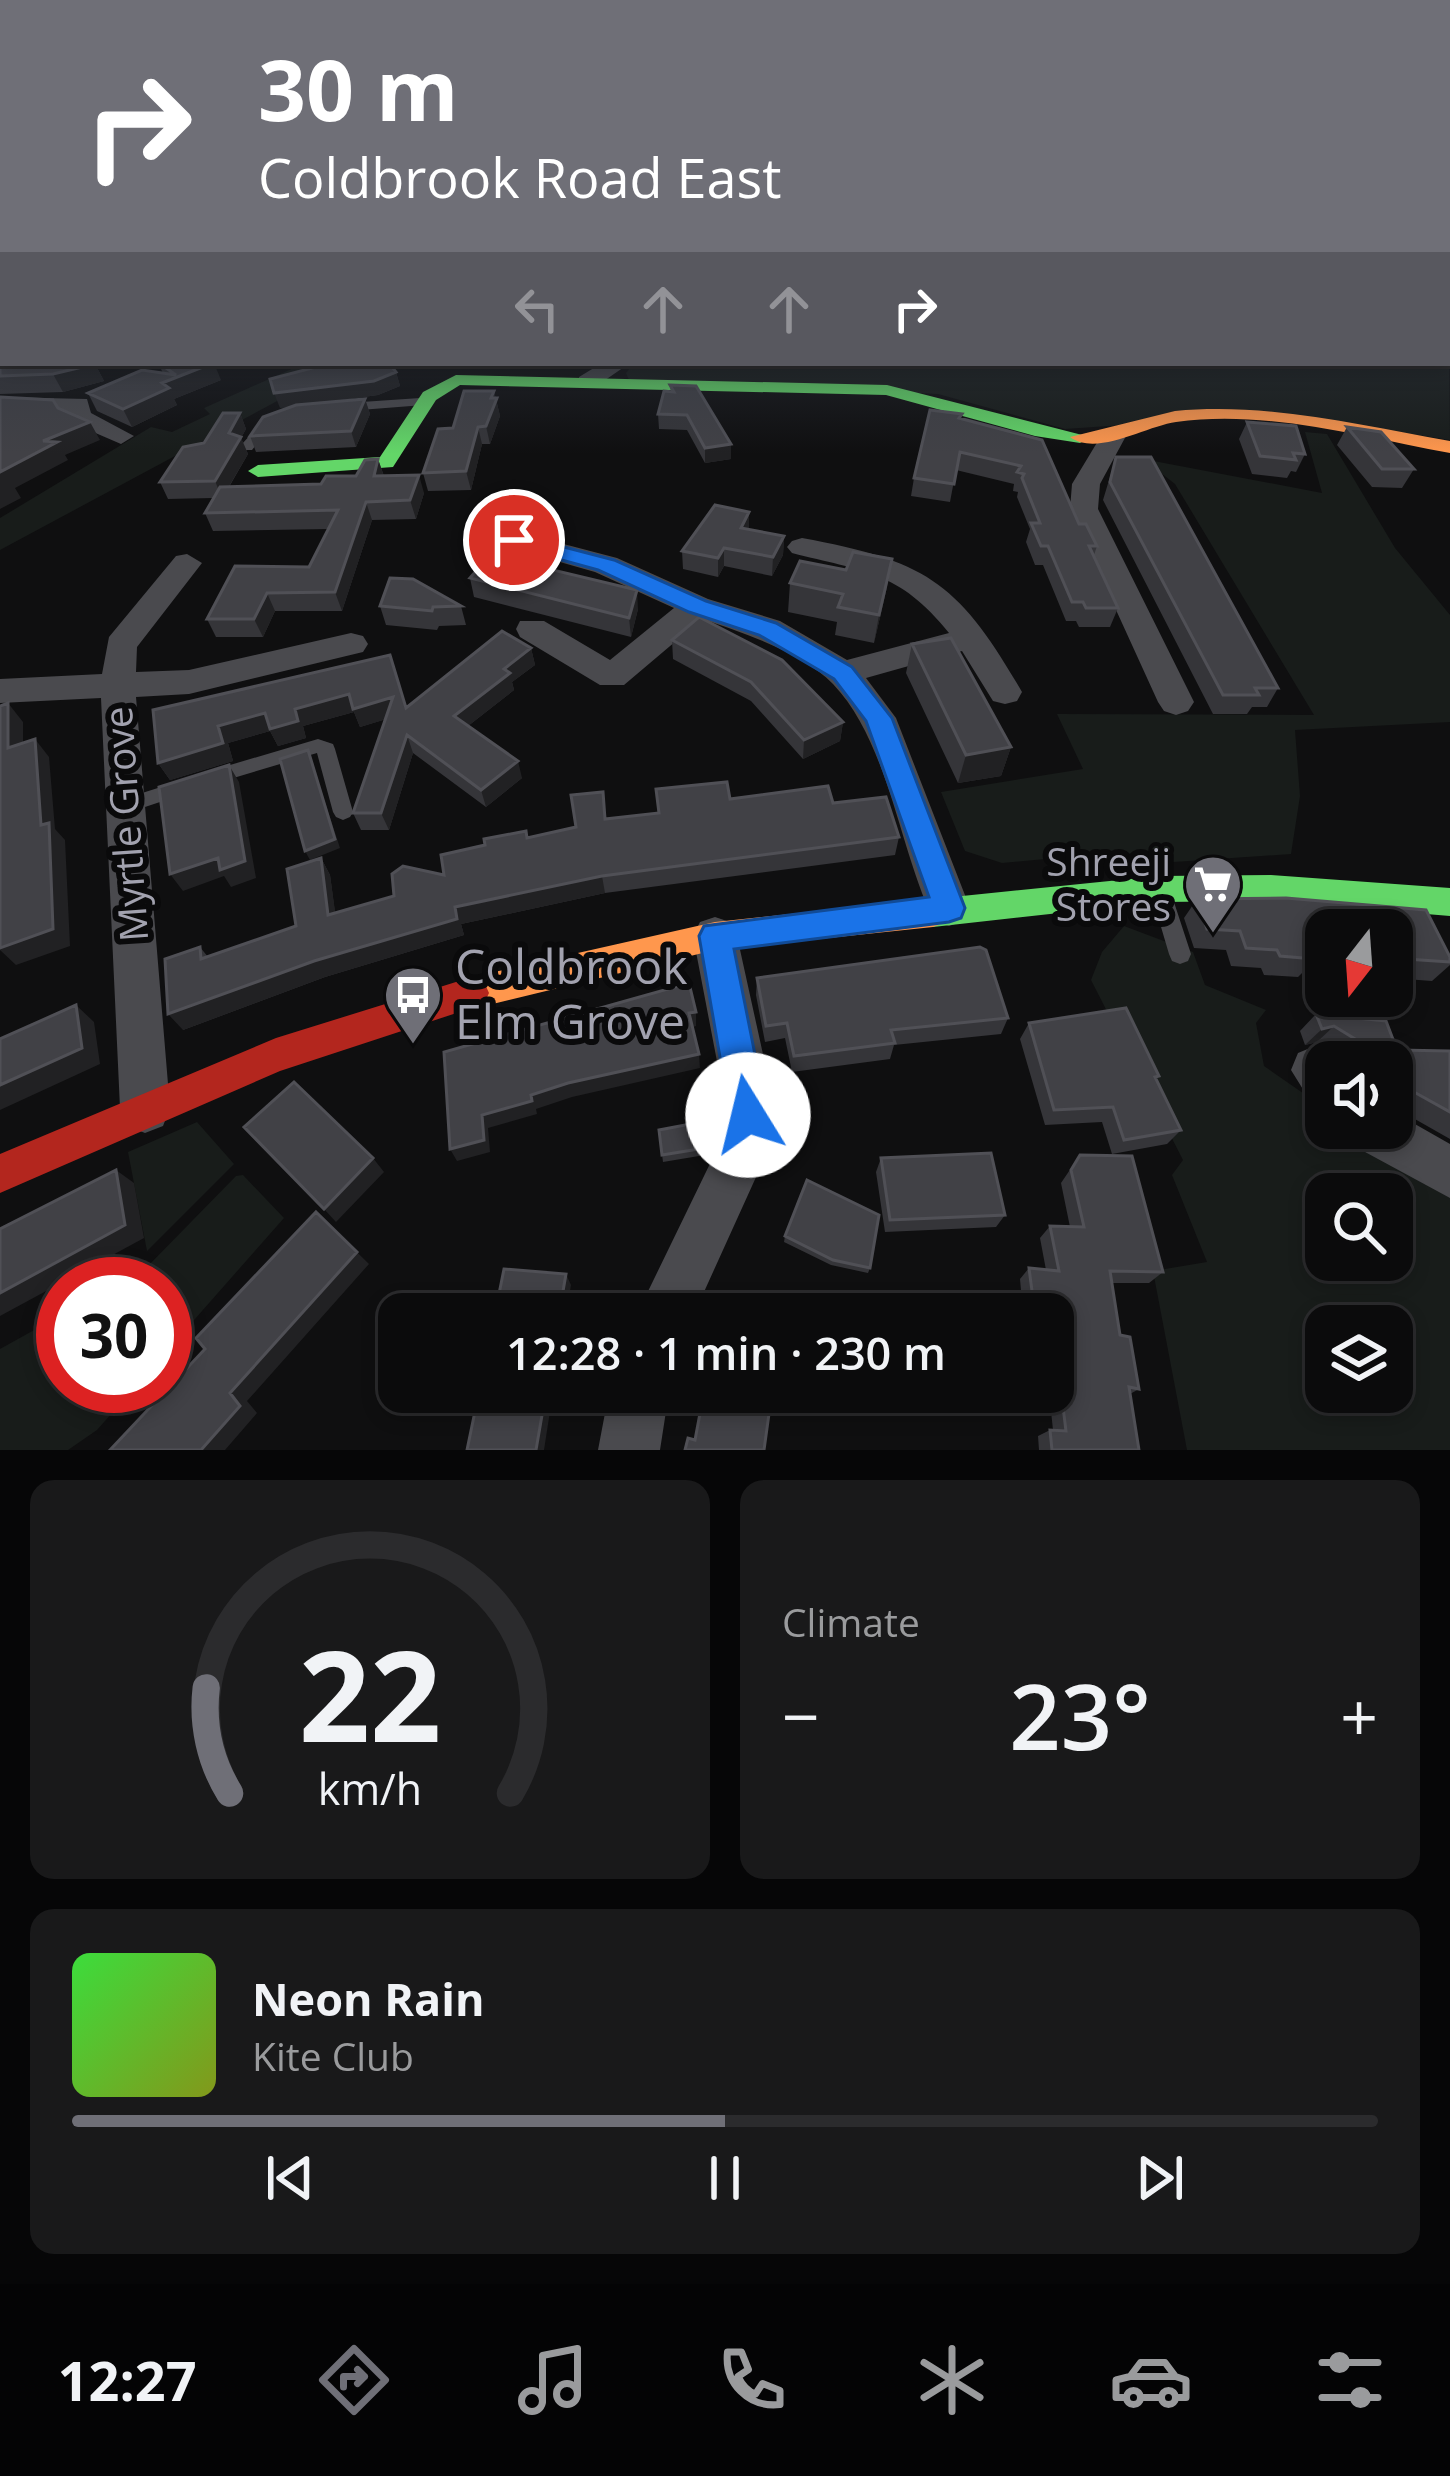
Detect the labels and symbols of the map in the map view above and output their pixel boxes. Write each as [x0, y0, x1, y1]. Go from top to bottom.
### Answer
pin [463, 489, 565, 591]
street label: Myrtle Grove [90, 705, 159, 943]
place label: Shreeji Stores [1046, 834, 1171, 932]
supermarket icon: Shreeji Stores [1182, 853, 1244, 935]
north arrow [1305, 909, 1413, 1017]
place label: Coldbrook Elm Grove [455, 933, 688, 1053]
bus stop icon: Coldbrook Elm Grove [382, 964, 444, 1046]
position arrow [685, 1052, 811, 1178]
speed limit sign: 30 [36, 1257, 192, 1413]

